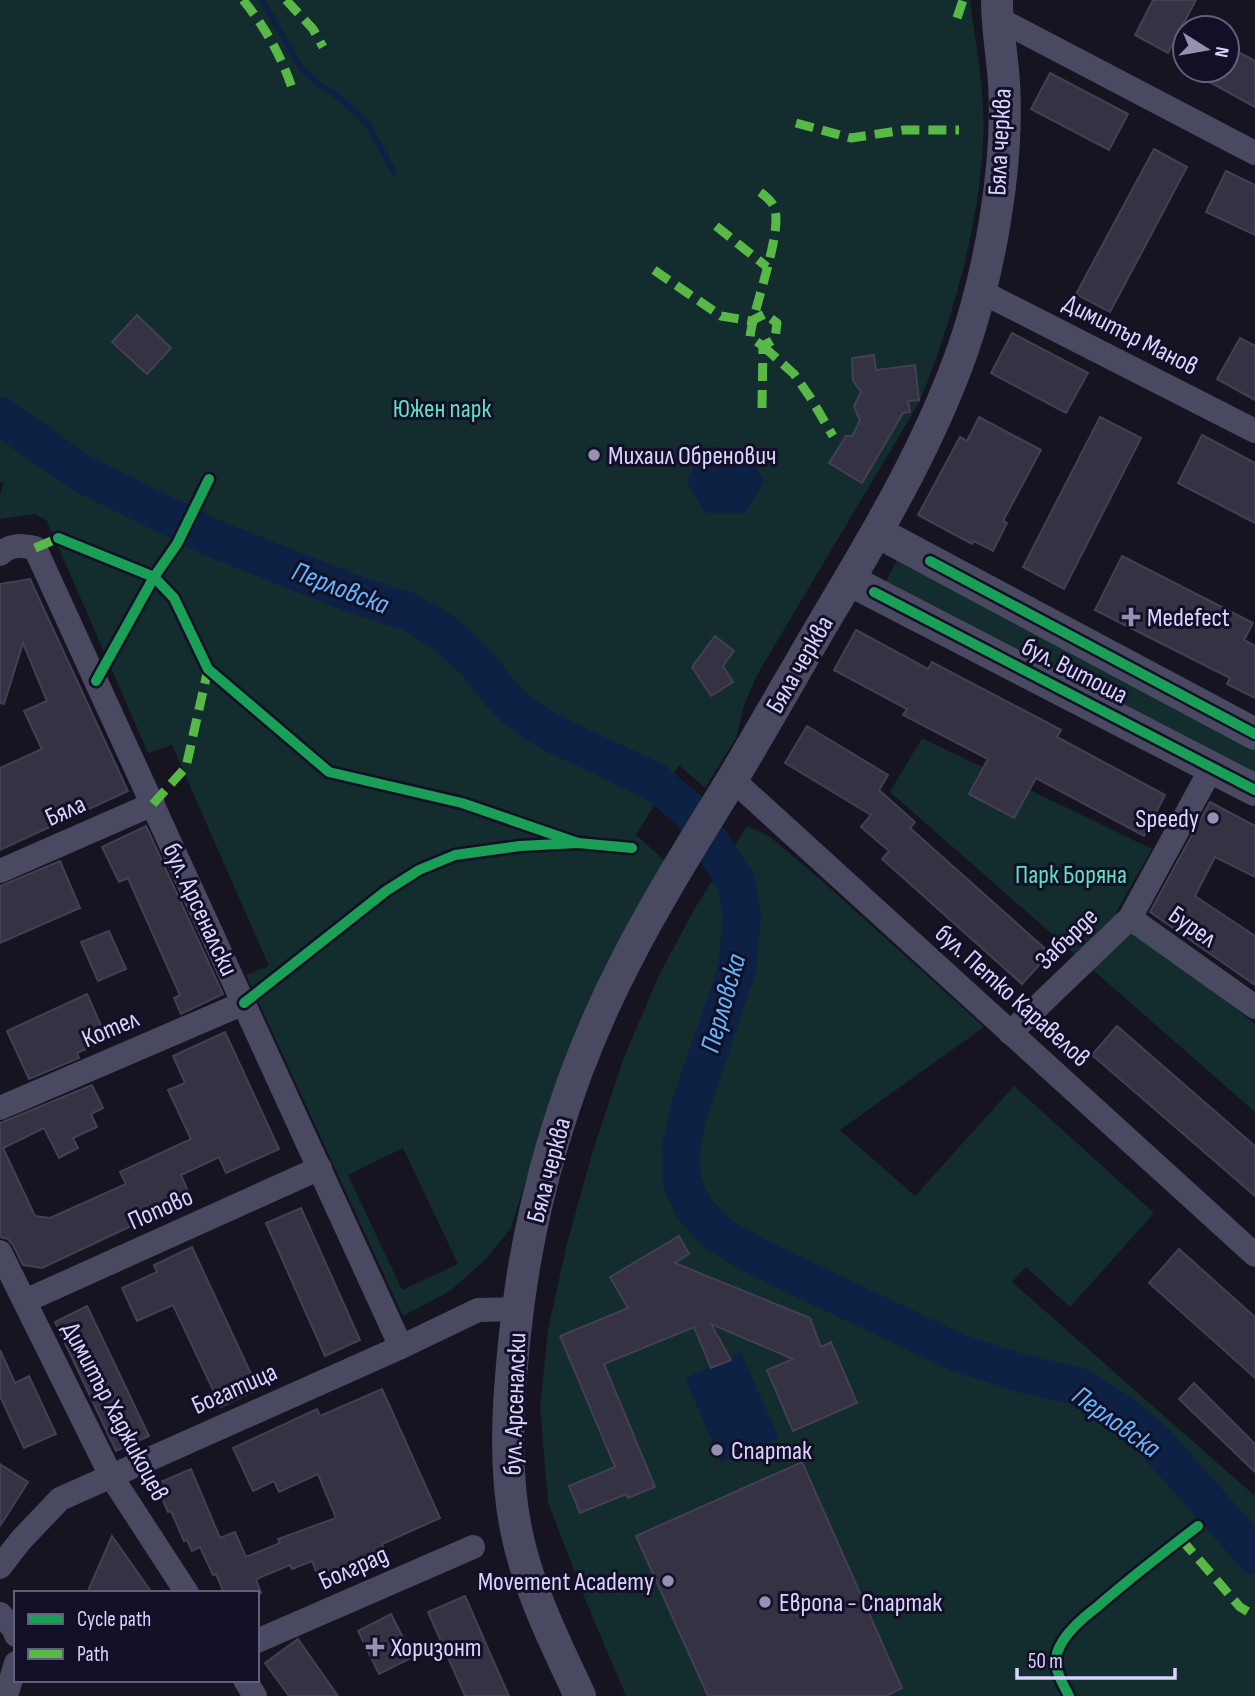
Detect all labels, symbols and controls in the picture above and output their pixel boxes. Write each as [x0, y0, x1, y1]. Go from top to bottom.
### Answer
north arrow [1171, 14, 1241, 84]
text: N [1209, 45, 1233, 59]
street label: Бяла черква [982, 88, 1019, 197]
street label: Димитър Манов [1058, 288, 1203, 383]
park label: Южен парк [393, 394, 491, 425]
place label: Михаил Обренович [608, 441, 777, 472]
marker: Михаил Обренович [586, 447, 602, 463]
water label: Перловска [287, 555, 394, 622]
place label: Medefect [1147, 603, 1230, 634]
marker: Medefect [1121, 607, 1141, 627]
street label: Бяла черква [760, 610, 841, 719]
street label: бул. Витоша [1016, 631, 1133, 711]
street label: Бяла [41, 789, 91, 834]
place label: Speedy [1135, 804, 1199, 835]
marker: Speedy [1205, 810, 1221, 826]
street label: бул. Арсеналски [155, 838, 244, 981]
park label: Парк Боряна [1015, 860, 1127, 891]
street label: Бурел [1162, 900, 1223, 955]
street label: Забърде [1029, 902, 1105, 976]
street label: бул. Петко Каравелов [928, 918, 1096, 1074]
water label: Перловска [694, 950, 753, 1057]
street label: Котел [78, 1003, 144, 1055]
street label: Бяла черква [521, 1114, 578, 1226]
street label: Попово [123, 1181, 198, 1237]
street label: Димитър Хаджикоцев [54, 1317, 175, 1506]
street label: бул. Арсеналски [498, 1332, 533, 1476]
street label: Богатица [187, 1357, 282, 1422]
water label: Перловска [1066, 1379, 1167, 1466]
place label: Спартак [731, 1436, 812, 1467]
marker: Спартак [709, 1442, 725, 1458]
street label: Болград [314, 1539, 393, 1597]
place label: Movement Academy [478, 1567, 654, 1598]
marker: Movement Academy [660, 1573, 676, 1589]
place label: Европа - Спартак [779, 1588, 942, 1619]
legend [14, 1591, 259, 1682]
marker: Европа - Спартак [757, 1594, 773, 1610]
text: Cycle path [77, 1607, 151, 1632]
place label: Хоризонт [390, 1633, 482, 1664]
scale bar [1017, 1636, 1174, 1680]
marker: Хоризонт [365, 1637, 385, 1657]
text: Path [77, 1642, 109, 1667]
text: 50 m [1028, 1649, 1063, 1674]

